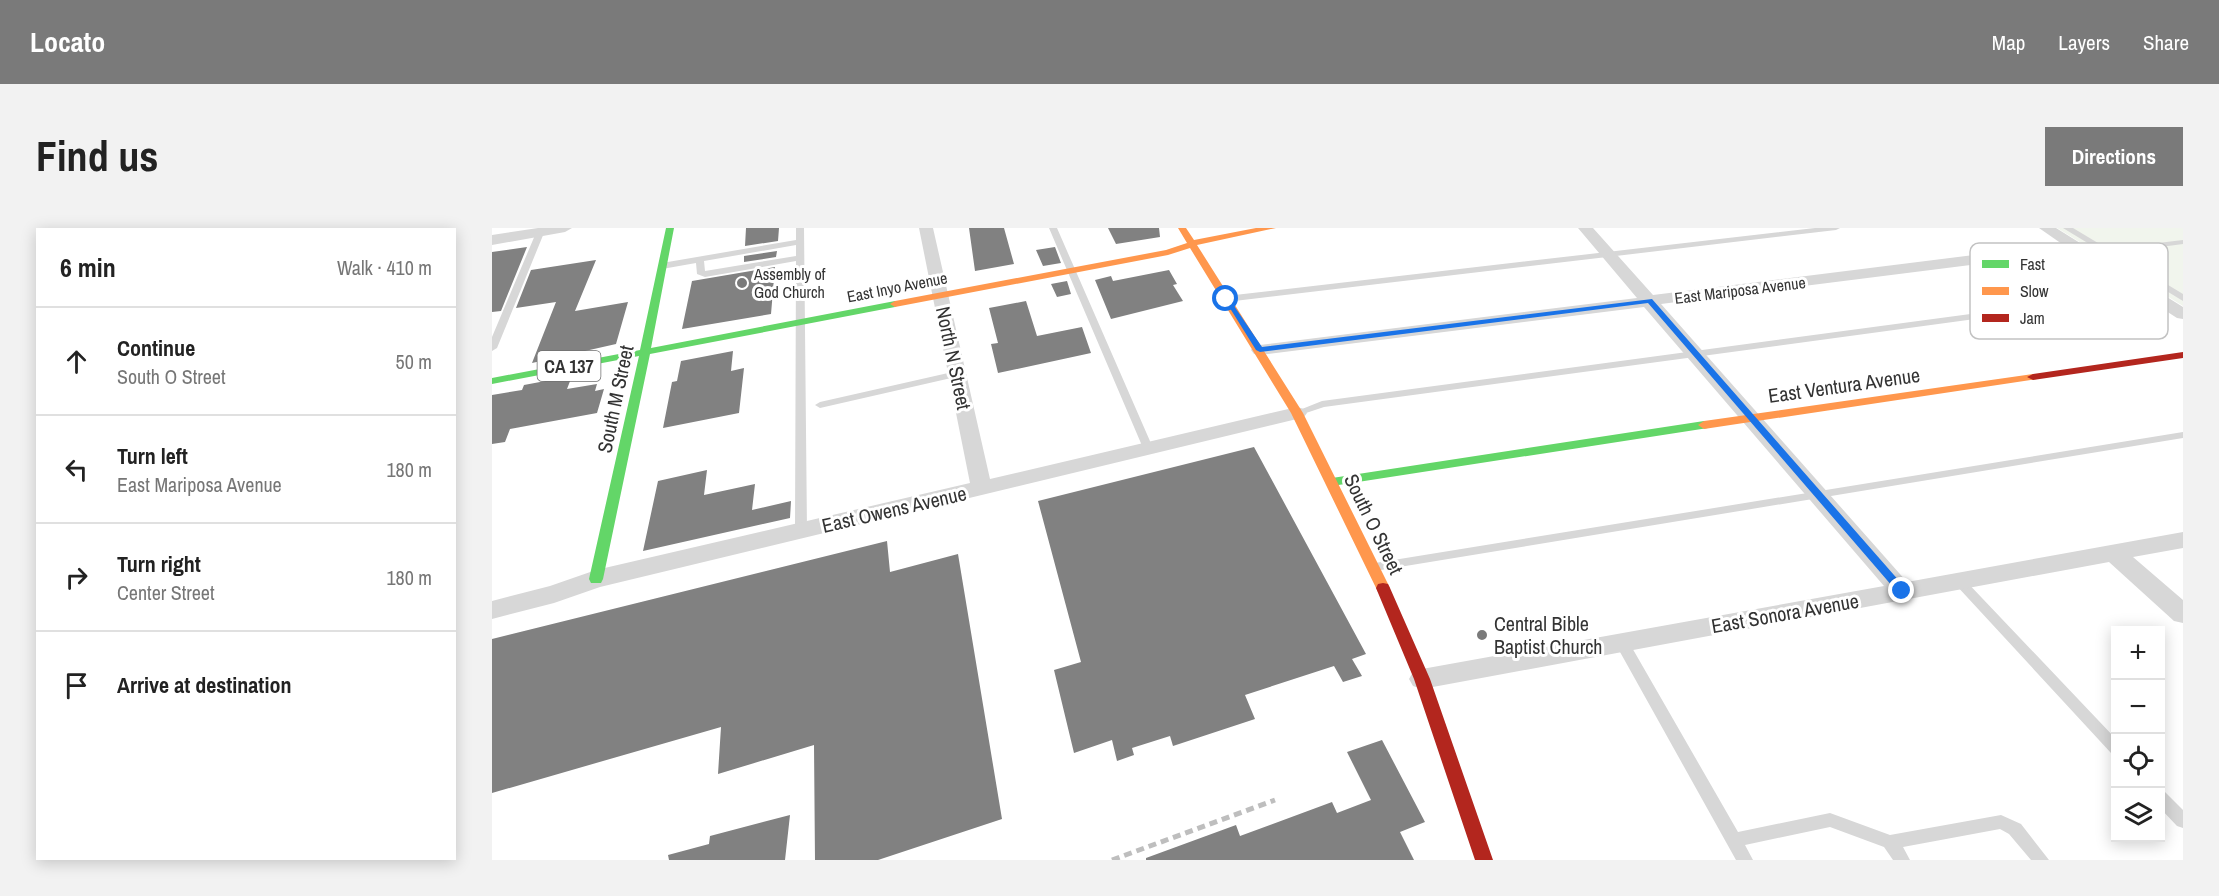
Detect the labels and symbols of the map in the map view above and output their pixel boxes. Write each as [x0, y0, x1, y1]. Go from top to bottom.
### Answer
legend [1970, 243, 2168, 339]
text: Fast [2020, 253, 2045, 275]
place label: Assembly of God Church [753, 263, 826, 303]
street label: East Inyo Avenue [845, 266, 949, 308]
street label: East Mariposa Avenue [1673, 271, 1807, 309]
marker: Assembly of God Church [735, 276, 749, 290]
text: Slow [2020, 280, 2049, 302]
route start [1212, 285, 1238, 311]
street label: North N Street [930, 304, 978, 412]
text: Jam [2020, 307, 2045, 329]
street label: South M Street [590, 342, 640, 455]
road number: CA 137 [538, 351, 601, 381]
street label: East Ventura Avenue [1766, 361, 1922, 409]
street label: South O Street [1338, 469, 1410, 579]
street label: East Owens Avenue [819, 479, 969, 539]
route end [1888, 577, 1914, 603]
street label: East Sonora Avenue [1709, 587, 1861, 639]
place label: Central Bible Baptist Church [1494, 610, 1602, 660]
marker: Central Bible Baptist Church [1475, 628, 1489, 642]

